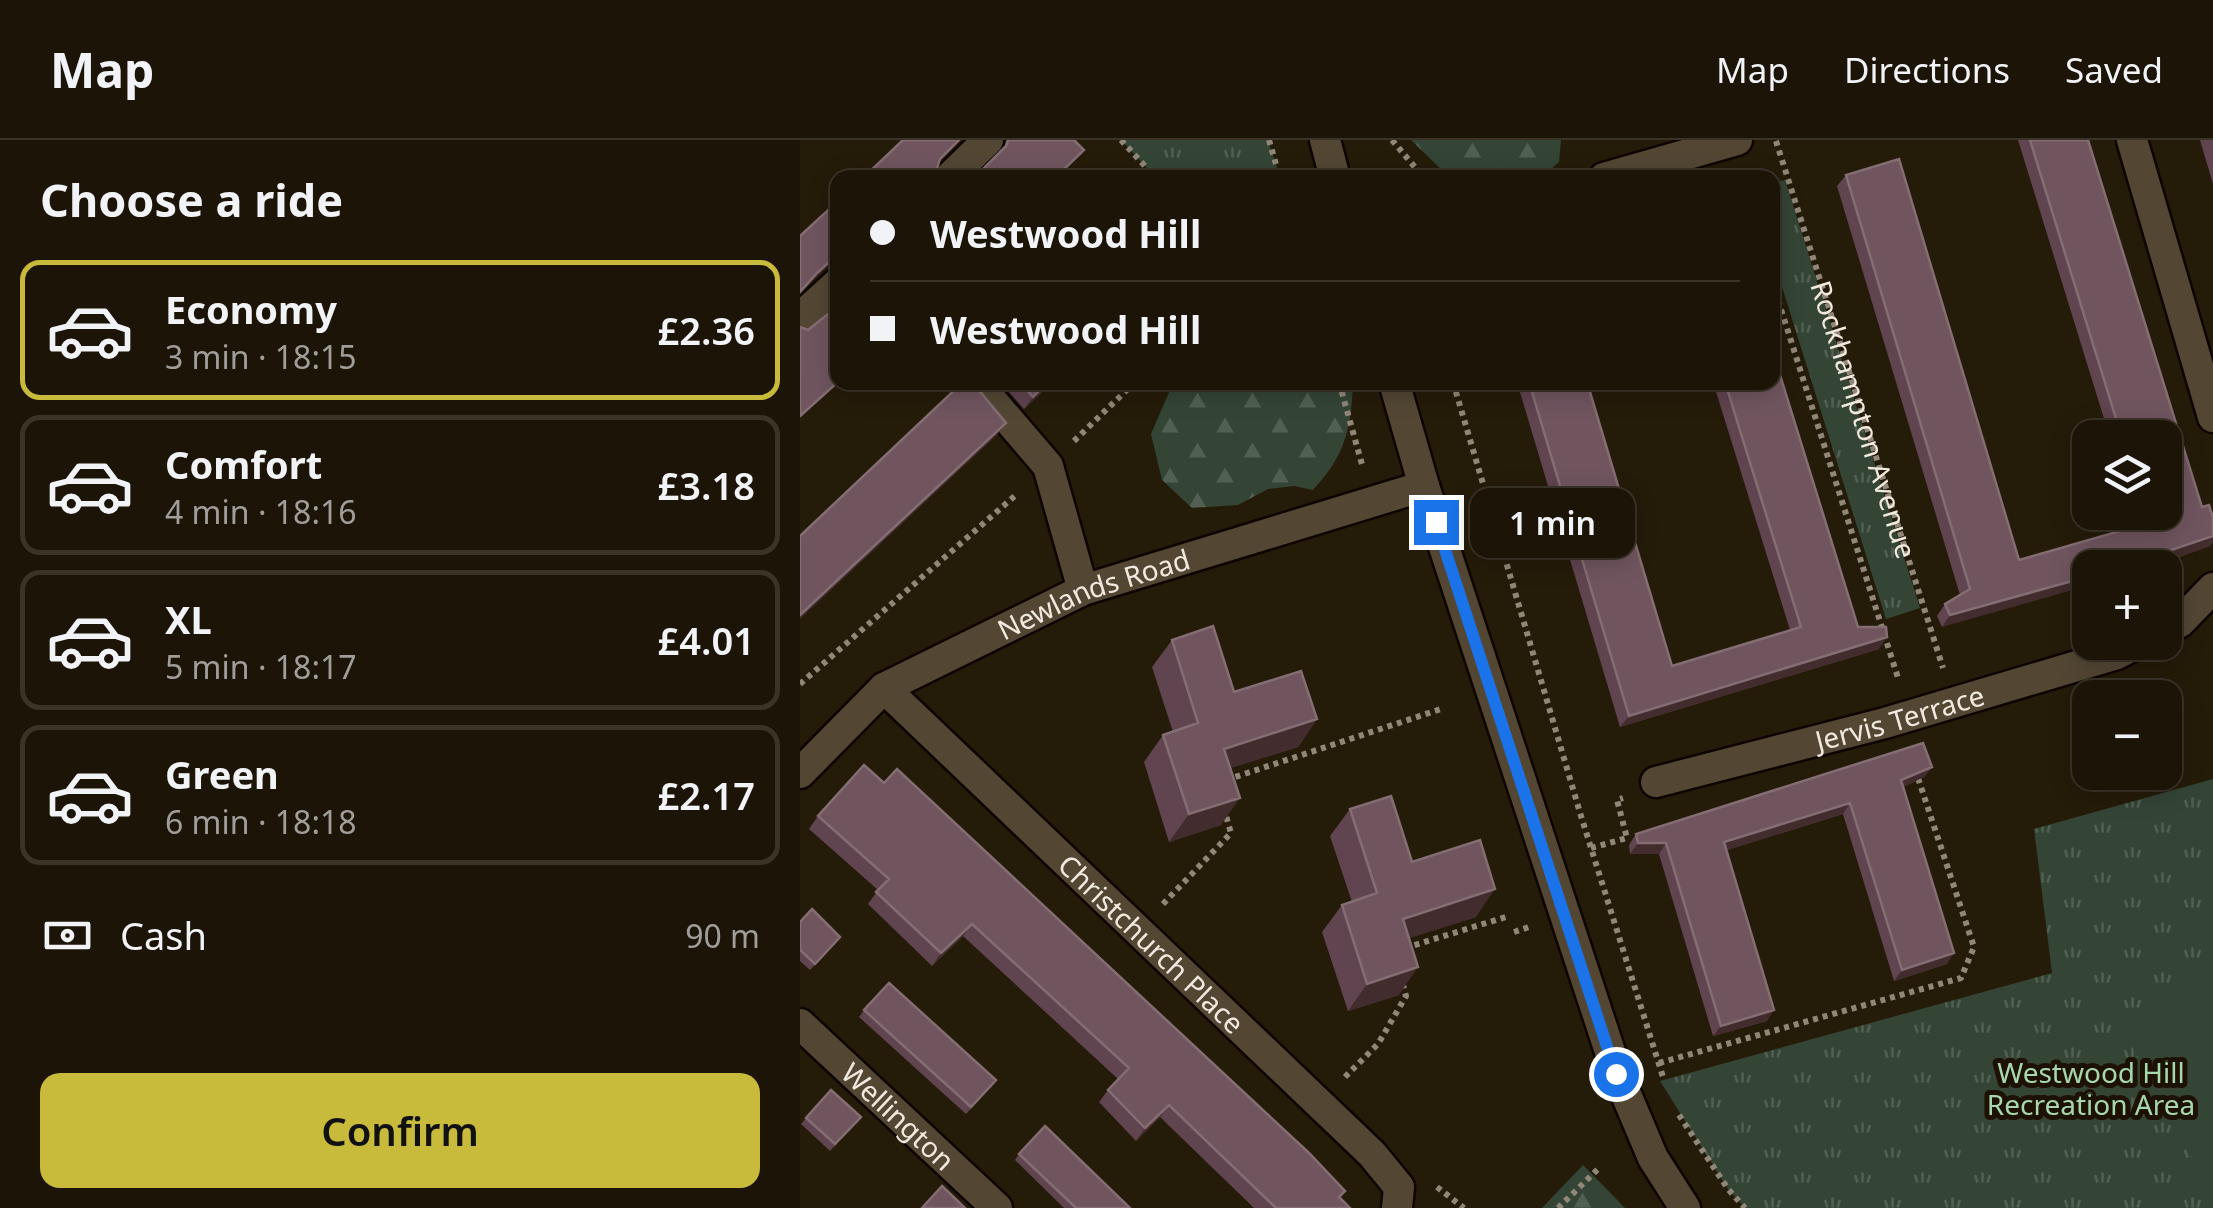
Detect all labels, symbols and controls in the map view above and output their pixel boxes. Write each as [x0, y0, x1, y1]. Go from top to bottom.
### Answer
text: Map [50, 37, 154, 102]
text: Map [1716, 46, 1789, 93]
text: Directions [1844, 46, 2010, 93]
text: Saved [2065, 46, 2163, 93]
text: Choose a ride [40, 169, 343, 230]
text: Westwood Hill [930, 207, 1201, 259]
street label: Rockhampton Avenue [1802, 276, 1926, 563]
text: Economy [165, 283, 337, 335]
icon: car [45, 285, 135, 375]
text: Westwood Hill [930, 303, 1201, 355]
text: £2.36 [658, 304, 755, 356]
text: 3 min · 18:15 [165, 335, 357, 378]
map controls [2072, 420, 2182, 790]
button: layers [2072, 420, 2182, 530]
text: Comfort [165, 438, 322, 490]
icon: car [45, 440, 135, 530]
text: £3.18 [658, 459, 755, 511]
callout: 1 min [1471, 487, 1636, 557]
text: 4 min · 18:16 [165, 490, 357, 533]
route end [1414, 500, 1459, 545]
text: 1 min [1509, 501, 1596, 544]
street label: Newlands Road [991, 540, 1194, 648]
button: + [2072, 550, 2182, 660]
text: XL [165, 593, 212, 645]
icon: car [45, 595, 135, 685]
text: £4.01 [658, 614, 755, 666]
text: 5 min · 18:17 [165, 645, 357, 688]
street label: Jervis Terrace [1808, 676, 1989, 760]
button: − [2072, 680, 2182, 790]
text: Green [165, 748, 279, 800]
icon: car [45, 750, 135, 840]
text: £2.17 [658, 769, 755, 821]
text: 6 min · 18:18 [165, 800, 357, 843]
street label: Christchurch Place [1050, 846, 1253, 1041]
icon: cash [40, 908, 95, 963]
text: Cash [120, 909, 207, 961]
text: 90 m [685, 914, 760, 957]
route start [1594, 1052, 1639, 1097]
park label: Westwood Hill Recreation Area [1987, 1053, 2195, 1123]
street label: Wellington [834, 1054, 963, 1178]
button: Confirm [40, 1073, 760, 1188]

